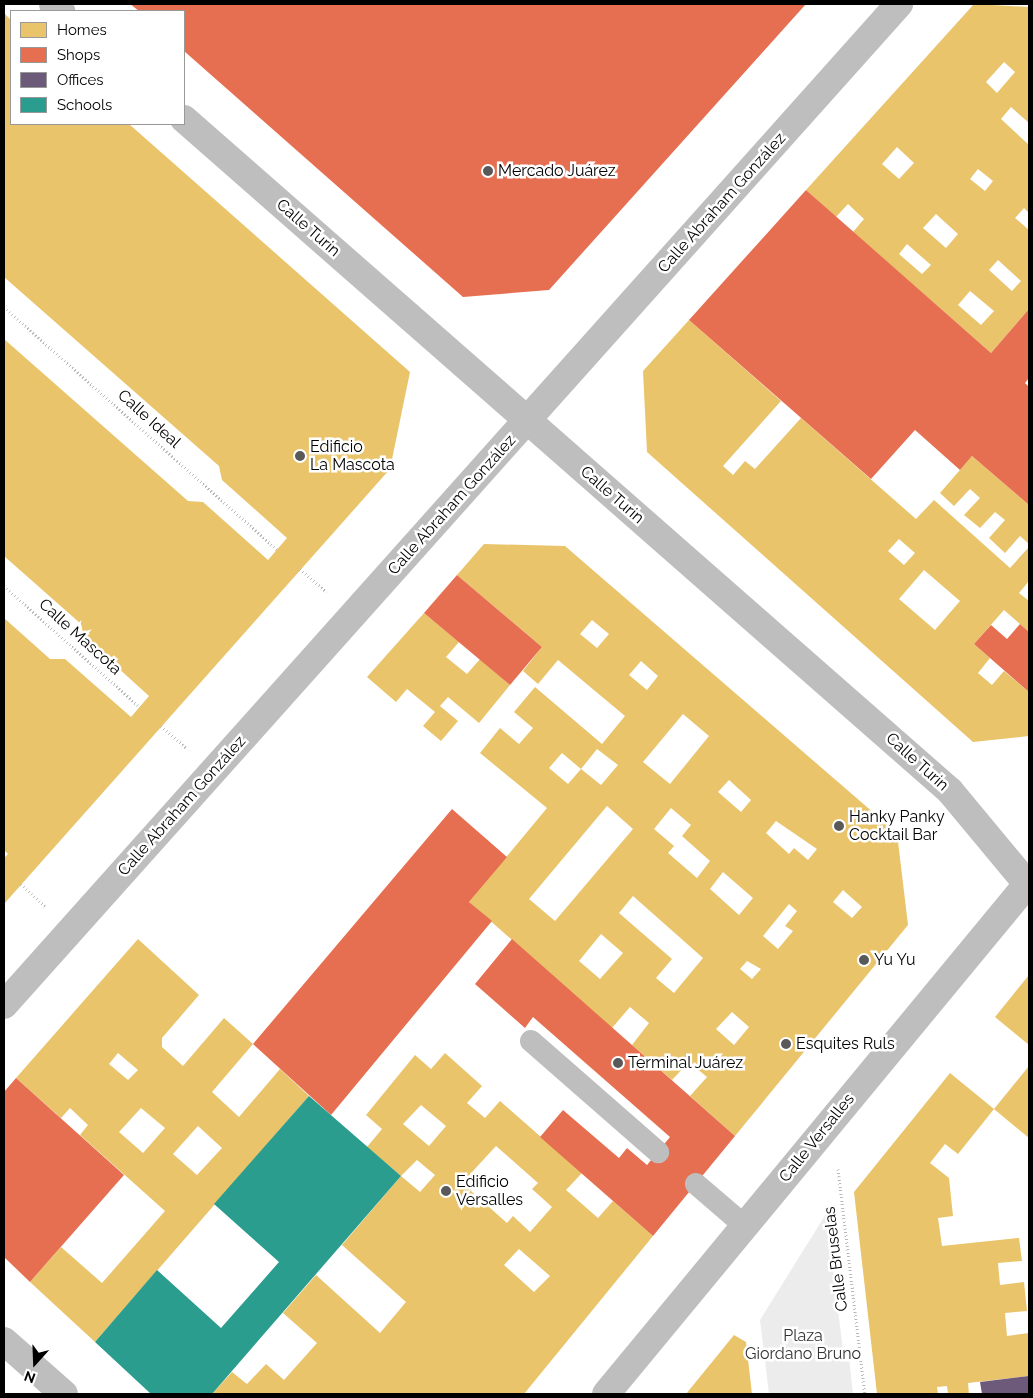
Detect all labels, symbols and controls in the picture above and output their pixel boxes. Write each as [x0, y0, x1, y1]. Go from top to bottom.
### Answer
legend [10, 10, 185, 125]
text: Homes [57, 21, 107, 39]
text: Shops [57, 46, 100, 64]
text: Offices [57, 71, 104, 89]
text: Schools [57, 96, 112, 114]
street label: Calle Abraham González [654, 129, 790, 277]
place label: Mercado Juárez [498, 161, 616, 181]
marker: Mercado Juárez [482, 165, 494, 177]
street label: Calle Turin [272, 195, 344, 261]
street label: Calle Ideal [114, 386, 184, 452]
street label: Calle Abraham González [384, 431, 520, 579]
place label: Edificio La Mascota [310, 437, 395, 475]
marker: Edificio La Mascota [294, 450, 306, 462]
street label: Calle Turin [576, 462, 648, 528]
street label: Calle Mascota [35, 595, 125, 679]
street label: Calle Turin [882, 729, 952, 795]
street label: Calle Abraham González [114, 732, 250, 880]
place label: Hanky Panky Cocktail Bar [849, 807, 945, 845]
marker: Hanky Panky Cocktail Bar [833, 820, 845, 832]
place label: Yu Yu [874, 950, 916, 970]
marker: Yu Yu [858, 954, 870, 966]
place label: Esquites Ruls [796, 1034, 895, 1054]
marker: Esquites Ruls [780, 1038, 792, 1050]
place label: Terminal Juárez [628, 1053, 744, 1073]
marker: Terminal Juárez [612, 1057, 624, 1069]
street label: Calle Versalles [775, 1090, 859, 1186]
place label: Edificio Versalles [456, 1172, 523, 1210]
marker: Edificio Versalles [440, 1185, 452, 1197]
street label: Calle Bruselas [820, 1205, 852, 1313]
park label: Plaza Giordano Bruno [745, 1326, 861, 1364]
north arrow [10, 1338, 60, 1388]
text: N [22, 1368, 38, 1386]

